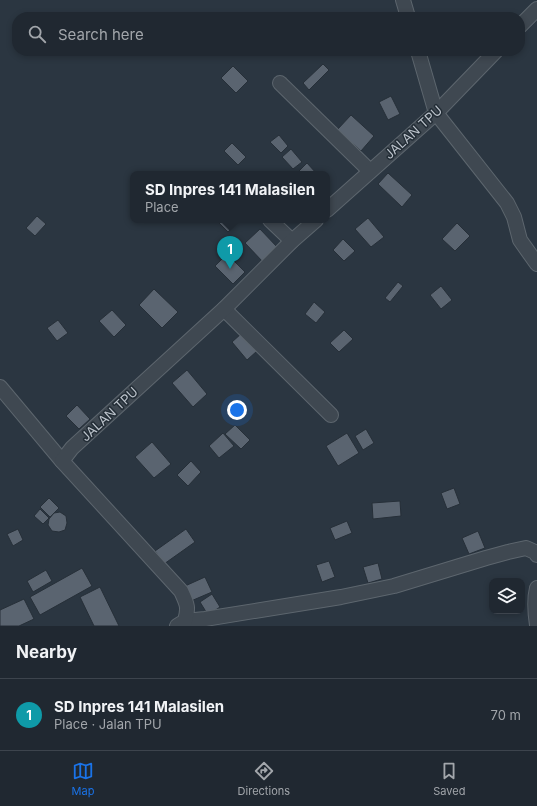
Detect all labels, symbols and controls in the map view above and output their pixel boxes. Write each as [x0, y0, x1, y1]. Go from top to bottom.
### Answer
search box [12, 12, 525, 56]
icon: search [26, 23, 48, 45]
text: Search here [58, 25, 144, 44]
street label: JALAN TPU [381, 102, 445, 162]
popup [130, 171, 330, 223]
text: SD Inpres 141 Malasilen [145, 180, 315, 199]
text: Place [145, 199, 179, 215]
pin: 1 [217, 236, 243, 269]
street label: JALAN TPU [77, 384, 141, 444]
your location [227, 400, 247, 420]
map controls [489, 578, 525, 614]
button: layers [489, 578, 525, 614]
text: Nearby [16, 642, 77, 662]
text: SD Inpres 141 Malasilen [54, 697, 224, 716]
text: 1 [26, 707, 32, 723]
text: 70 m [491, 707, 521, 723]
text: Place · Jalan TPU [54, 716, 162, 732]
tab: Map [72, 760, 94, 798]
tab: Directions [238, 760, 290, 798]
tab: Saved [433, 760, 465, 798]

